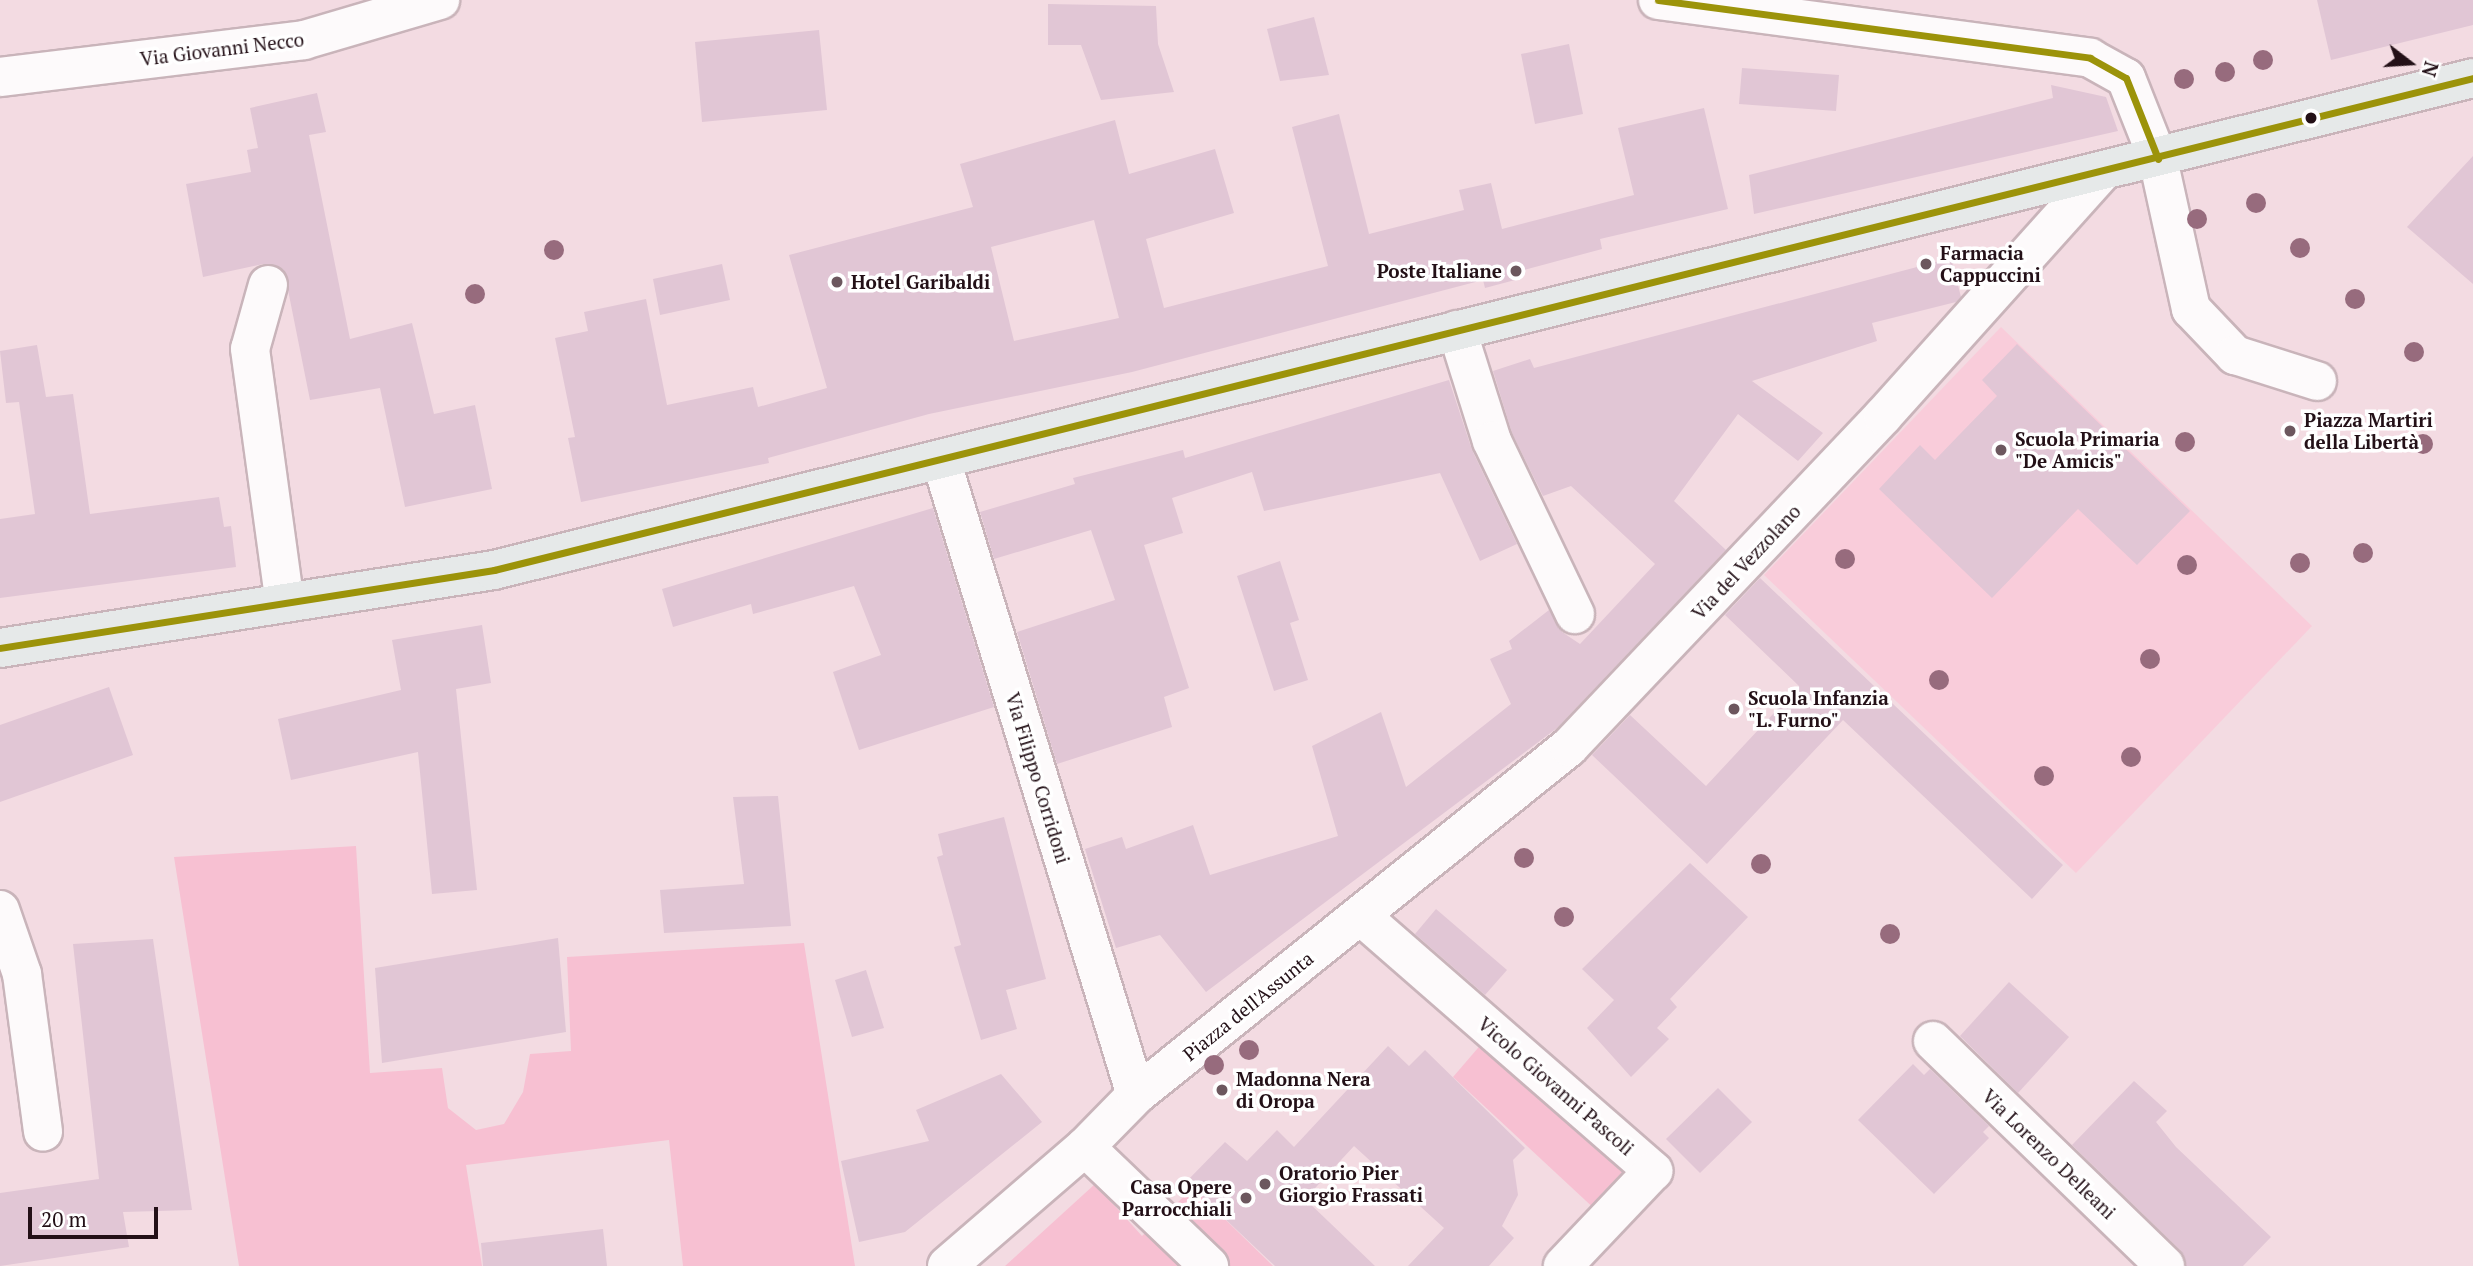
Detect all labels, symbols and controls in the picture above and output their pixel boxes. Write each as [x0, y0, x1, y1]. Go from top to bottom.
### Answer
street label: Via Giovanni Necco [139, 28, 305, 70]
north arrow [2375, 28, 2445, 98]
text: N [2417, 59, 2445, 80]
unlabelled marker [2304, 111, 2318, 125]
place label: Farmacia Cappuccini [1940, 242, 2041, 286]
marker: Farmacia Cappuccini [1918, 256, 1934, 272]
place label: Poste Italiane [1377, 260, 1502, 282]
marker: Poste Italiane [1508, 263, 1524, 279]
place label: Hotel Garibaldi [851, 271, 990, 293]
marker: Hotel Garibaldi [829, 274, 845, 290]
place label: Piazza Martiri della Libertà [2304, 409, 2433, 453]
marker: Piazza Martiri della Libertà [2282, 423, 2298, 439]
place label: Scuola Primaria "De Amicis" [2015, 428, 2160, 472]
marker: Scuola Primaria "De Amicis" [1993, 442, 2009, 458]
street label: Via del Vezzolano [1687, 500, 1805, 624]
place label: Scuola Infanzia "L. Furno" [1748, 687, 1889, 731]
street label: Via Filippo Corridoni [1001, 690, 1075, 866]
marker: Scuola Infanzia "L. Furno" [1726, 701, 1742, 717]
street label: Piazza dell'Assunta [1178, 947, 1318, 1065]
street label: Vicolo Giovanni Pascoli [1473, 1012, 1639, 1160]
place label: Madonna Nera di Oropa [1236, 1068, 1370, 1112]
marker: Madonna Nera di Oropa [1214, 1082, 1230, 1098]
street label: Via Lorenzo Delleani [1977, 1084, 2121, 1224]
place label: Oratorio Pier Giorgio Frassati [1279, 1162, 1423, 1206]
place label: Casa Opere Parrocchiali [1122, 1176, 1232, 1220]
marker: Oratorio Pier Giorgio Frassati [1257, 1176, 1273, 1192]
marker: Casa Opere Parrocchiali [1238, 1190, 1254, 1206]
scale bar [32, 1192, 161, 1236]
text: 20 m [41, 1205, 87, 1233]

